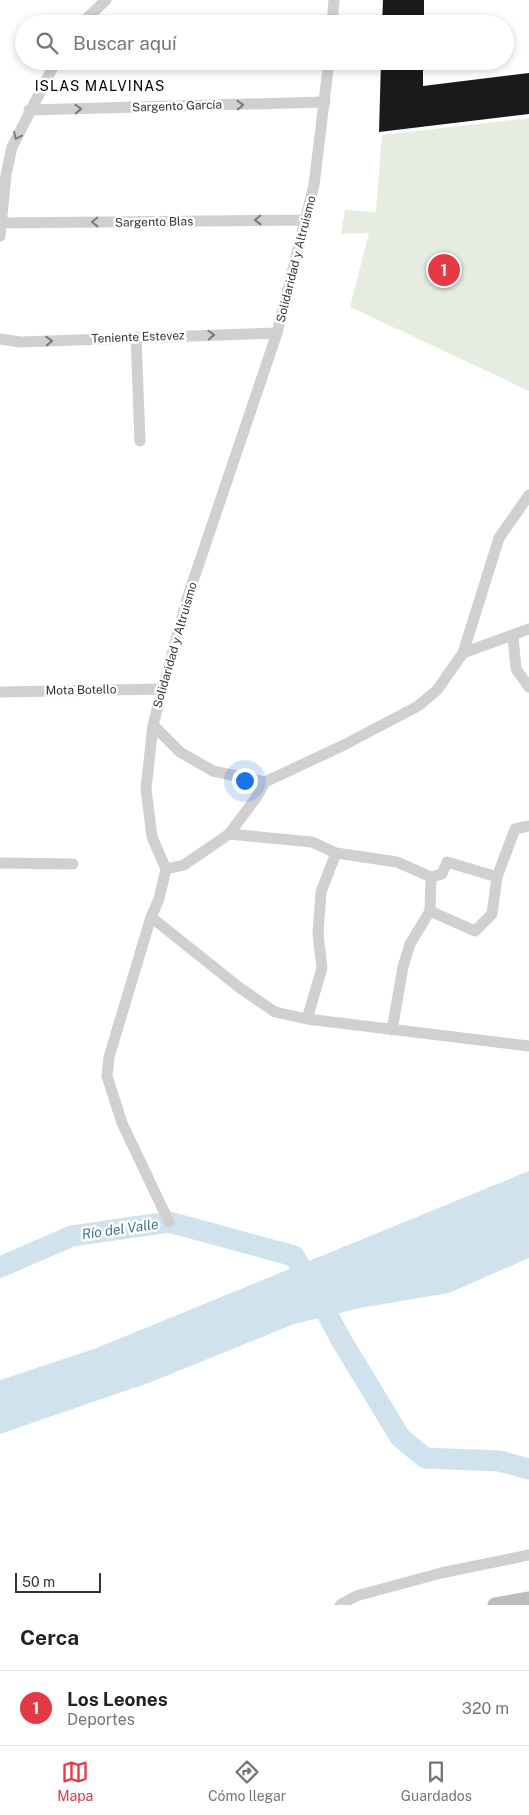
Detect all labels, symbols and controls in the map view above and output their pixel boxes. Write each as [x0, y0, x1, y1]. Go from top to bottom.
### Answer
search box [15, 15, 514, 70]
icon: search [33, 29, 61, 57]
text: Buscar aquí [73, 32, 177, 54]
district label: ISLAS MALVINAS [35, 78, 165, 94]
street label: Sargento García [132, 97, 222, 115]
one-way arrow [237, 99, 245, 110]
one-way arrow [74, 104, 82, 114]
one-way arrow [13, 131, 24, 140]
street label: Solidaridad y Altruismo [273, 194, 319, 324]
street label: Sargento Blas [115, 214, 193, 230]
one-way arrow [253, 215, 261, 226]
one-way arrow [91, 217, 98, 227]
pin: 1 [428, 251, 460, 289]
street label: Teniente Estevez [91, 328, 185, 346]
one-way arrow [208, 330, 215, 340]
one-way arrow [45, 335, 53, 346]
street label: Solidaridad y Altruismo [150, 580, 200, 710]
street label: Mota Botello [46, 682, 117, 698]
your location [232, 768, 258, 794]
water label: Río del Valle [81, 1216, 160, 1242]
scale bar [15, 1570, 101, 1593]
text: 50 m [22, 1574, 55, 1590]
text: Cerca [20, 1625, 79, 1650]
text: Los Leones [67, 1688, 168, 1710]
text: 1 [33, 1699, 39, 1718]
text: 320 m [462, 1699, 509, 1718]
text: Deportes [67, 1710, 135, 1729]
tab: Mapa [57, 1758, 93, 1804]
tab: Cómo llegar [208, 1758, 286, 1804]
tab: Guardados [401, 1758, 472, 1804]

